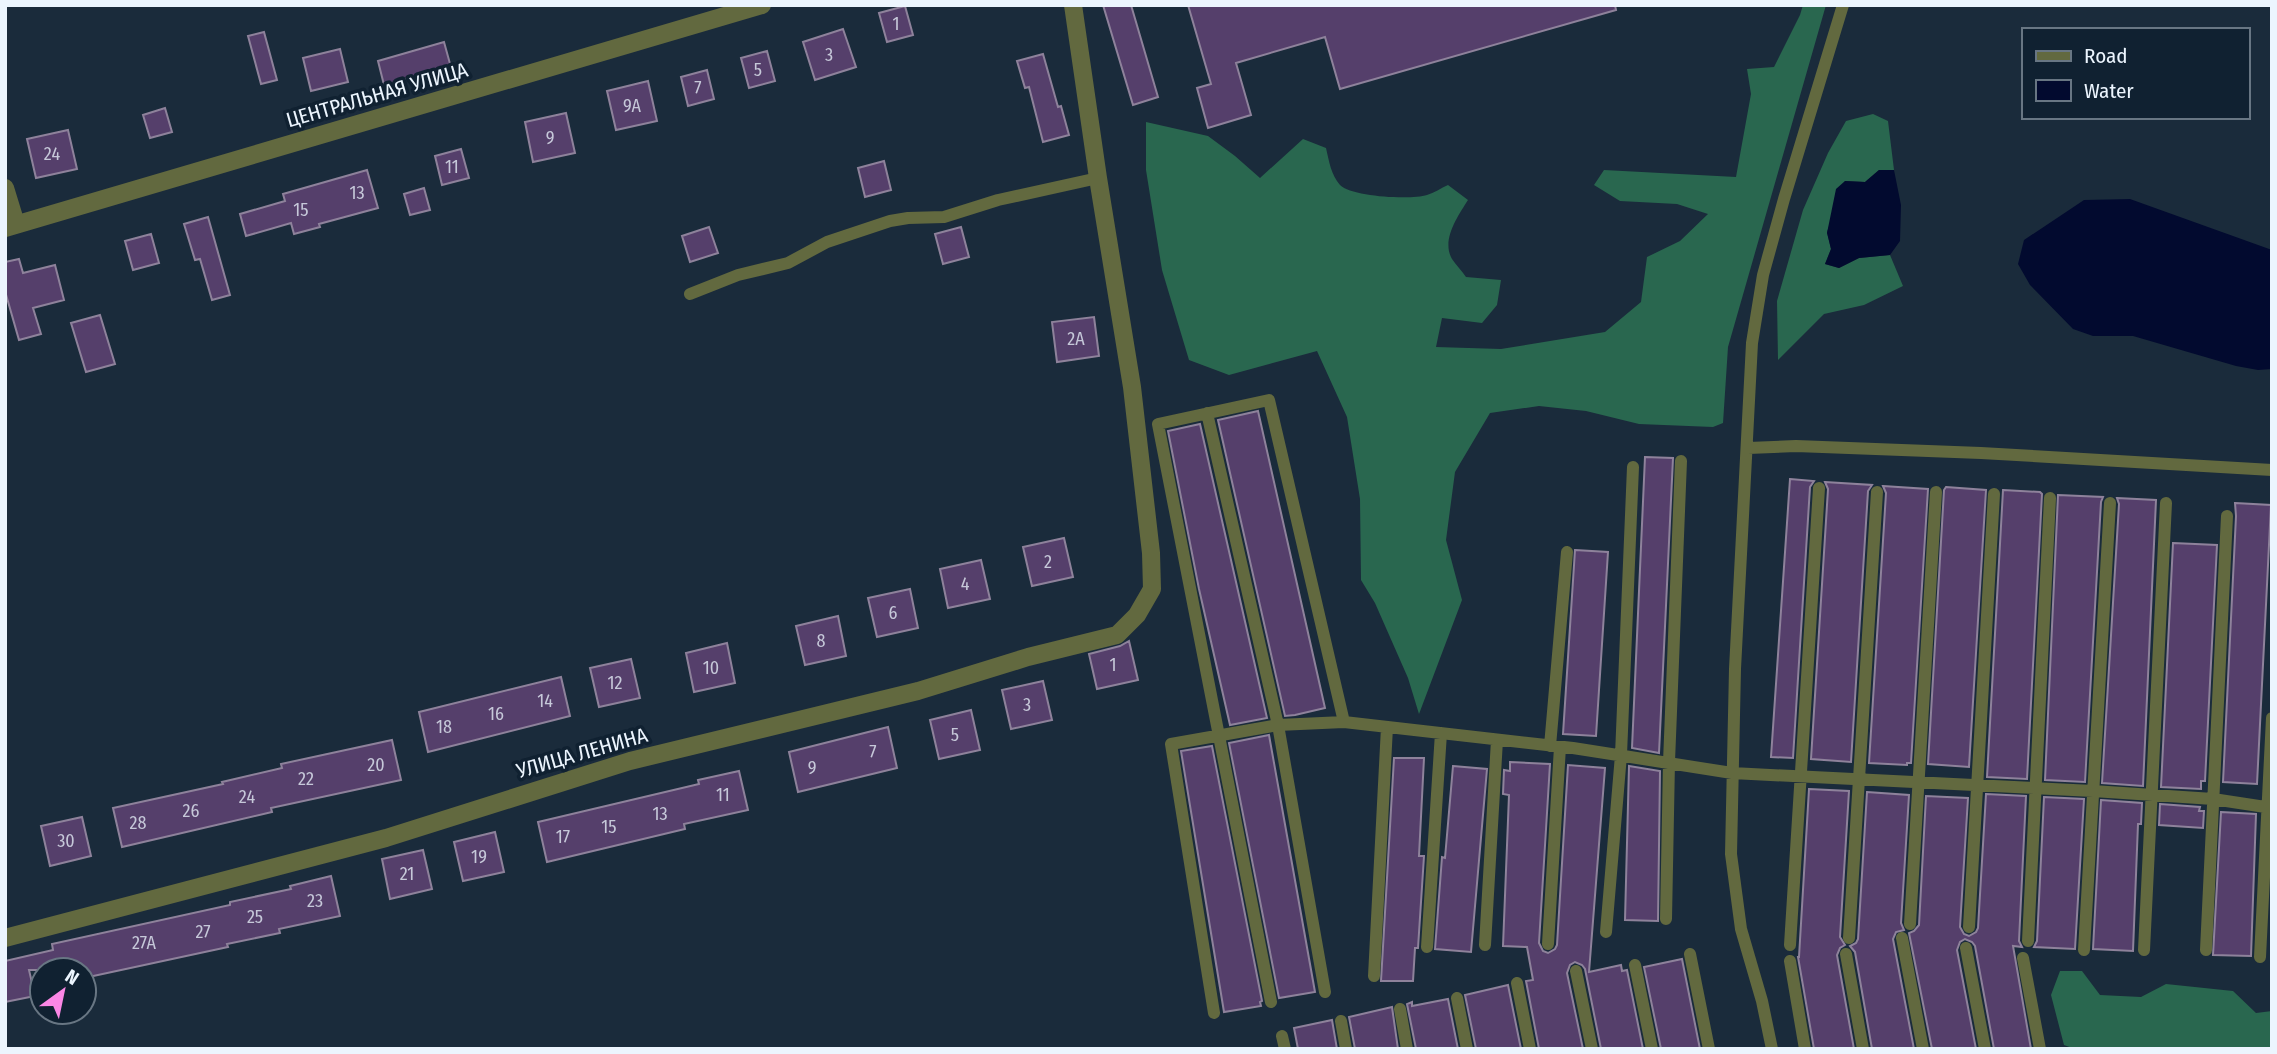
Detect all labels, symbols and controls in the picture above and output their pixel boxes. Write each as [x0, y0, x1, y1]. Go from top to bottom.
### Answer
house number: 1 [892, 13, 900, 35]
legend [2022, 28, 2249, 119]
text: Road [2084, 43, 2128, 69]
house number: 3 [825, 44, 833, 66]
street label: ЦЕНТРАЛЬНАЯ УЛИЦА [283, 57, 471, 133]
house number: 5 [754, 59, 762, 81]
house number: 7 [694, 77, 702, 99]
text: Water [2084, 78, 2134, 104]
house number: 9А [623, 95, 642, 117]
house number: 9 [546, 127, 554, 149]
house number: 24 [44, 143, 60, 165]
house number: 11 [445, 156, 459, 178]
house number: 13 [349, 182, 365, 204]
house number: 15 [293, 199, 309, 221]
house number: 2А [1067, 328, 1085, 350]
house number: 2 [1044, 551, 1052, 573]
house number: 4 [961, 573, 970, 595]
house number: 6 [889, 602, 898, 624]
house number: 8 [817, 630, 826, 652]
house number: 1 [1109, 654, 1117, 676]
house number: 10 [703, 657, 719, 679]
house number: 12 [608, 672, 623, 694]
house number: 14 [537, 690, 553, 712]
house number: 3 [1023, 694, 1031, 716]
house number: 16 [488, 703, 504, 725]
house number: 18 [436, 716, 452, 738]
street label: УЛИЦА ЛЕНИНА [513, 722, 650, 784]
house number: 5 [951, 724, 959, 746]
house number: 7 [869, 741, 877, 763]
house number: 20 [367, 754, 385, 776]
house number: 9 [808, 757, 816, 779]
house number: 22 [298, 768, 314, 790]
house number: 11 [716, 784, 730, 806]
house number: 24 [239, 786, 255, 808]
house number: 26 [183, 800, 200, 822]
house number: 13 [652, 803, 668, 825]
house number: 28 [130, 812, 146, 834]
house number: 15 [601, 816, 617, 838]
house number: 17 [556, 826, 570, 848]
house number: 30 [57, 830, 75, 852]
house number: 19 [471, 846, 487, 868]
house number: 21 [400, 863, 414, 885]
house number: 23 [307, 890, 323, 912]
house number: 25 [247, 906, 263, 928]
house number: 27 [195, 921, 211, 943]
house number: 27А [132, 932, 157, 954]
north arrow [28, 956, 98, 1026]
text: N [61, 964, 83, 990]

